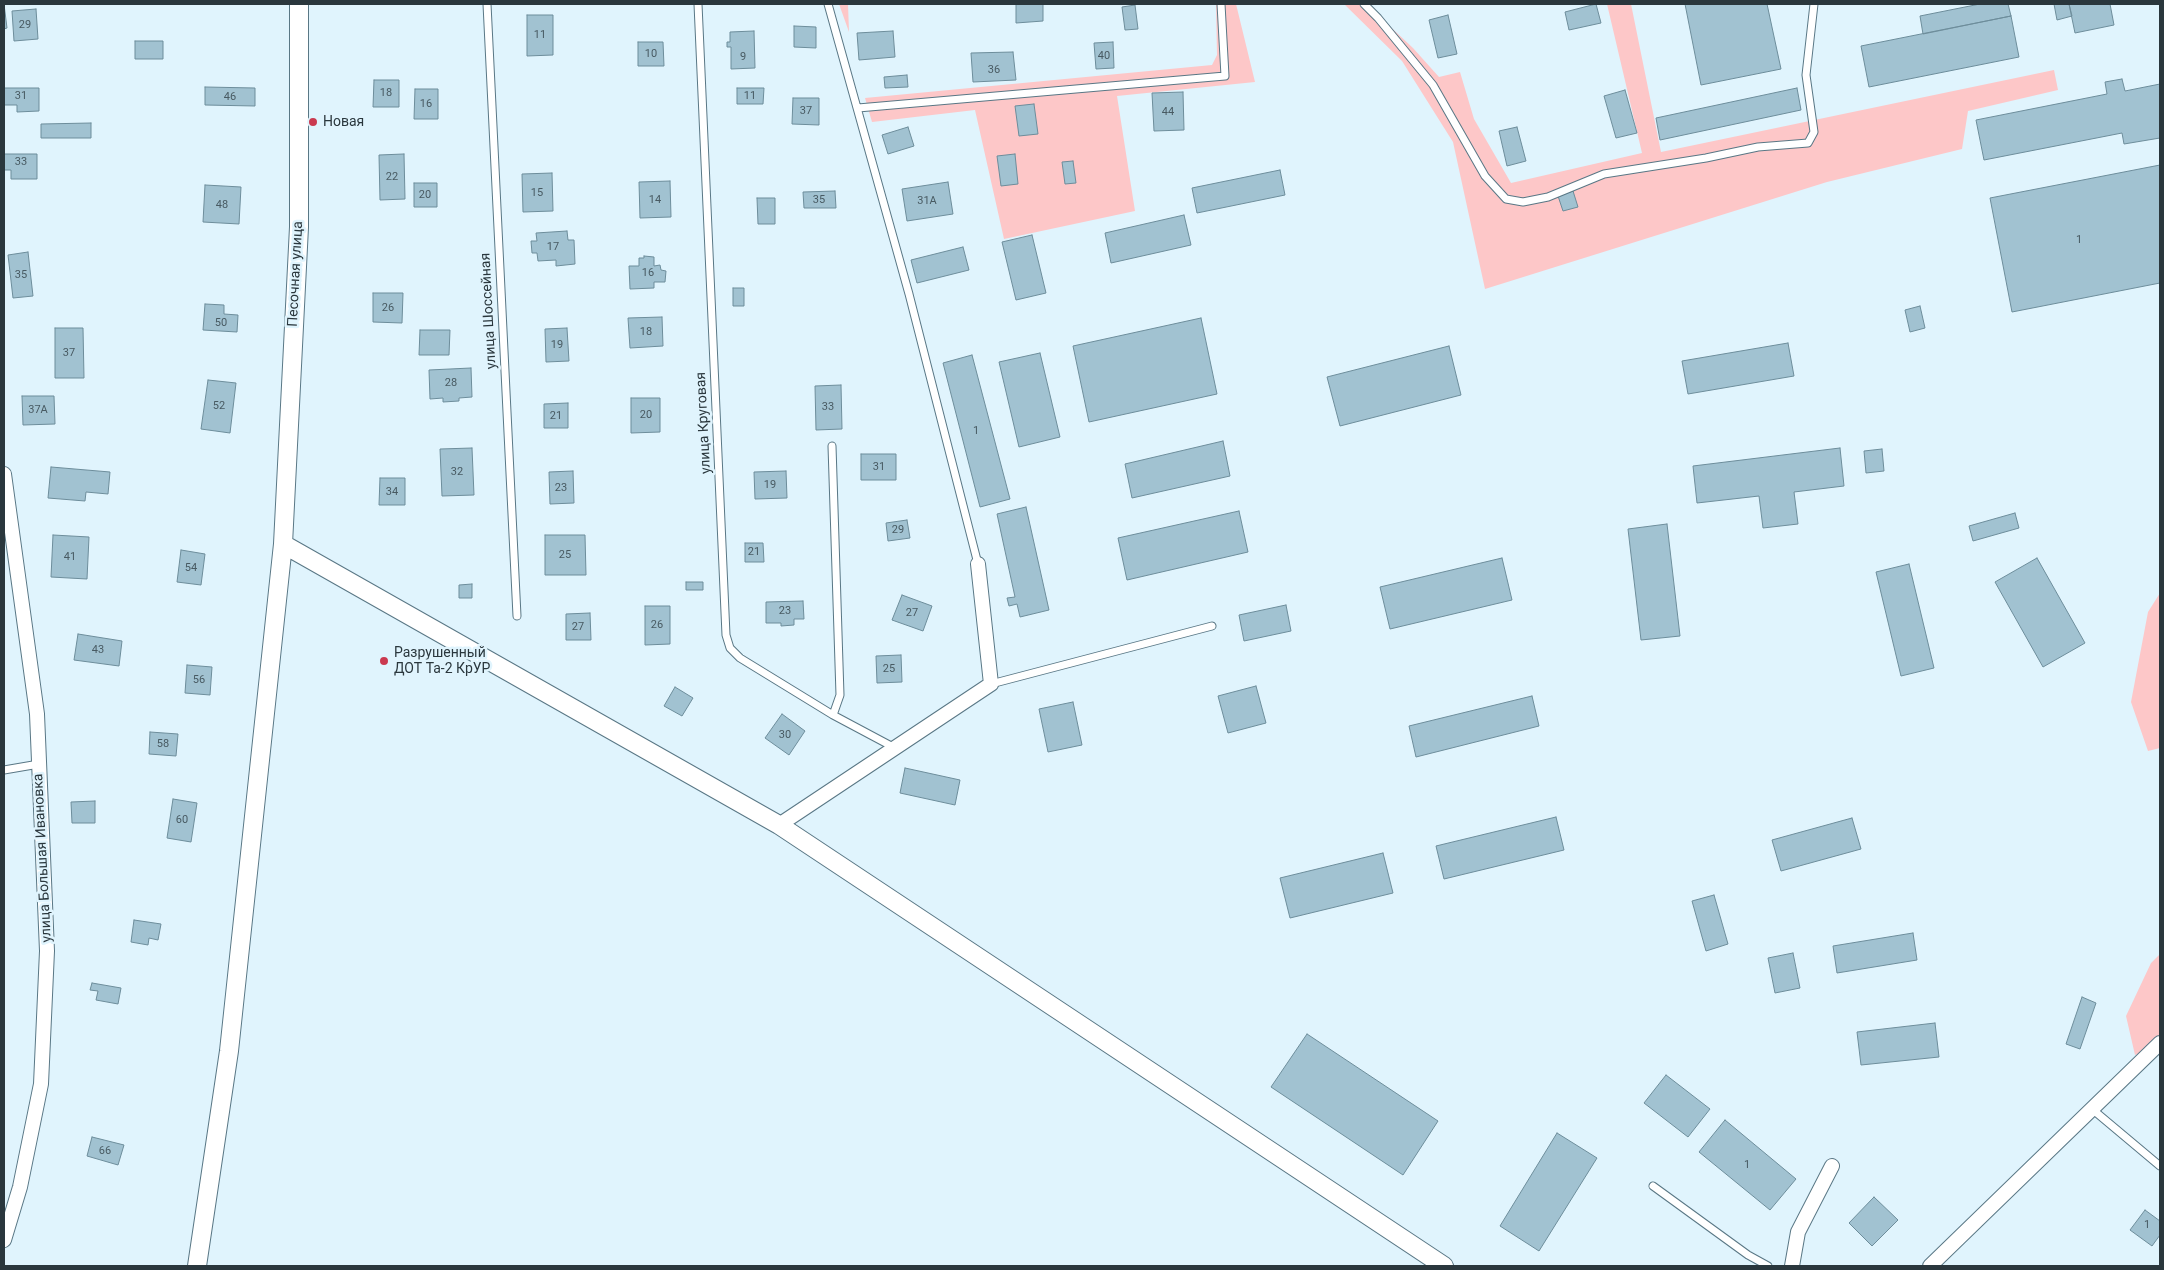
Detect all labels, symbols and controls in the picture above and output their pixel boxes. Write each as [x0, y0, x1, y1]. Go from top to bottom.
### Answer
house number: 29 [19, 18, 31, 32]
house number: 11 [534, 28, 546, 42]
house number: 10 [645, 47, 657, 61]
house number: 40 [1098, 49, 1110, 63]
house number: 9 [740, 50, 746, 64]
house number: 36 [988, 63, 1000, 77]
house number: 18 [380, 86, 392, 100]
house number: 31 [15, 89, 27, 103]
house number: 11 [744, 89, 756, 103]
house number: 46 [224, 90, 236, 104]
house number: 16 [420, 97, 432, 111]
house number: 37 [800, 104, 812, 118]
house number: 44 [1162, 105, 1174, 119]
place label: Новая [323, 114, 364, 130]
marker: Новая [307, 116, 319, 128]
house number: 33 [15, 155, 27, 169]
house number: 22 [386, 170, 398, 184]
house number: 15 [531, 186, 543, 200]
house number: 20 [419, 188, 431, 202]
house number: 14 [649, 193, 661, 207]
house number: 35 [813, 193, 825, 207]
house number: 31А [917, 194, 937, 208]
house number: 48 [216, 198, 228, 212]
street label: Песочная улица [285, 221, 307, 327]
house number: 1 [2076, 233, 2082, 247]
house number: 17 [547, 240, 559, 254]
street label: улица Шоссейная [478, 252, 500, 370]
house number: 16 [642, 266, 654, 280]
house number: 35 [15, 268, 27, 282]
house number: 26 [382, 301, 394, 315]
house number: 50 [215, 316, 227, 330]
house number: 18 [640, 325, 652, 339]
house number: 19 [551, 338, 563, 352]
house number: 37 [63, 346, 75, 360]
street label: улица Круговая [693, 372, 715, 474]
house number: 28 [445, 376, 457, 390]
house number: 52 [213, 399, 225, 413]
house number: 33 [822, 400, 834, 414]
house number: 37А [28, 403, 48, 417]
house number: 20 [640, 408, 652, 422]
house number: 21 [550, 409, 562, 423]
house number: 1 [973, 424, 979, 438]
house number: 31 [873, 460, 885, 474]
house number: 32 [451, 465, 463, 479]
house number: 19 [764, 478, 776, 492]
house number: 23 [555, 481, 567, 495]
house number: 34 [386, 485, 398, 499]
house number: 29 [892, 523, 904, 537]
house number: 21 [748, 545, 760, 559]
house number: 25 [559, 548, 571, 562]
house number: 41 [64, 550, 76, 564]
house number: 54 [185, 561, 197, 575]
house number: 23 [779, 604, 791, 618]
house number: 27 [906, 606, 918, 620]
house number: 26 [651, 618, 663, 632]
house number: 27 [572, 620, 584, 634]
house number: 43 [92, 643, 104, 657]
place label: Разрушенный ДОТ Та-2 КрУР [394, 645, 490, 678]
marker: Разрушенный ДОТ Та-2 КрУР [378, 655, 390, 667]
house number: 25 [883, 662, 895, 676]
house number: 56 [193, 673, 205, 687]
house number: 30 [779, 728, 791, 742]
house number: 58 [157, 737, 169, 751]
street label: улица Большая Ивановка [30, 773, 56, 943]
house number: 60 [176, 813, 188, 827]
house number: 66 [99, 1144, 111, 1158]
house number: 1 [1744, 1158, 1750, 1172]
house number: 1 [2144, 1218, 2150, 1232]

